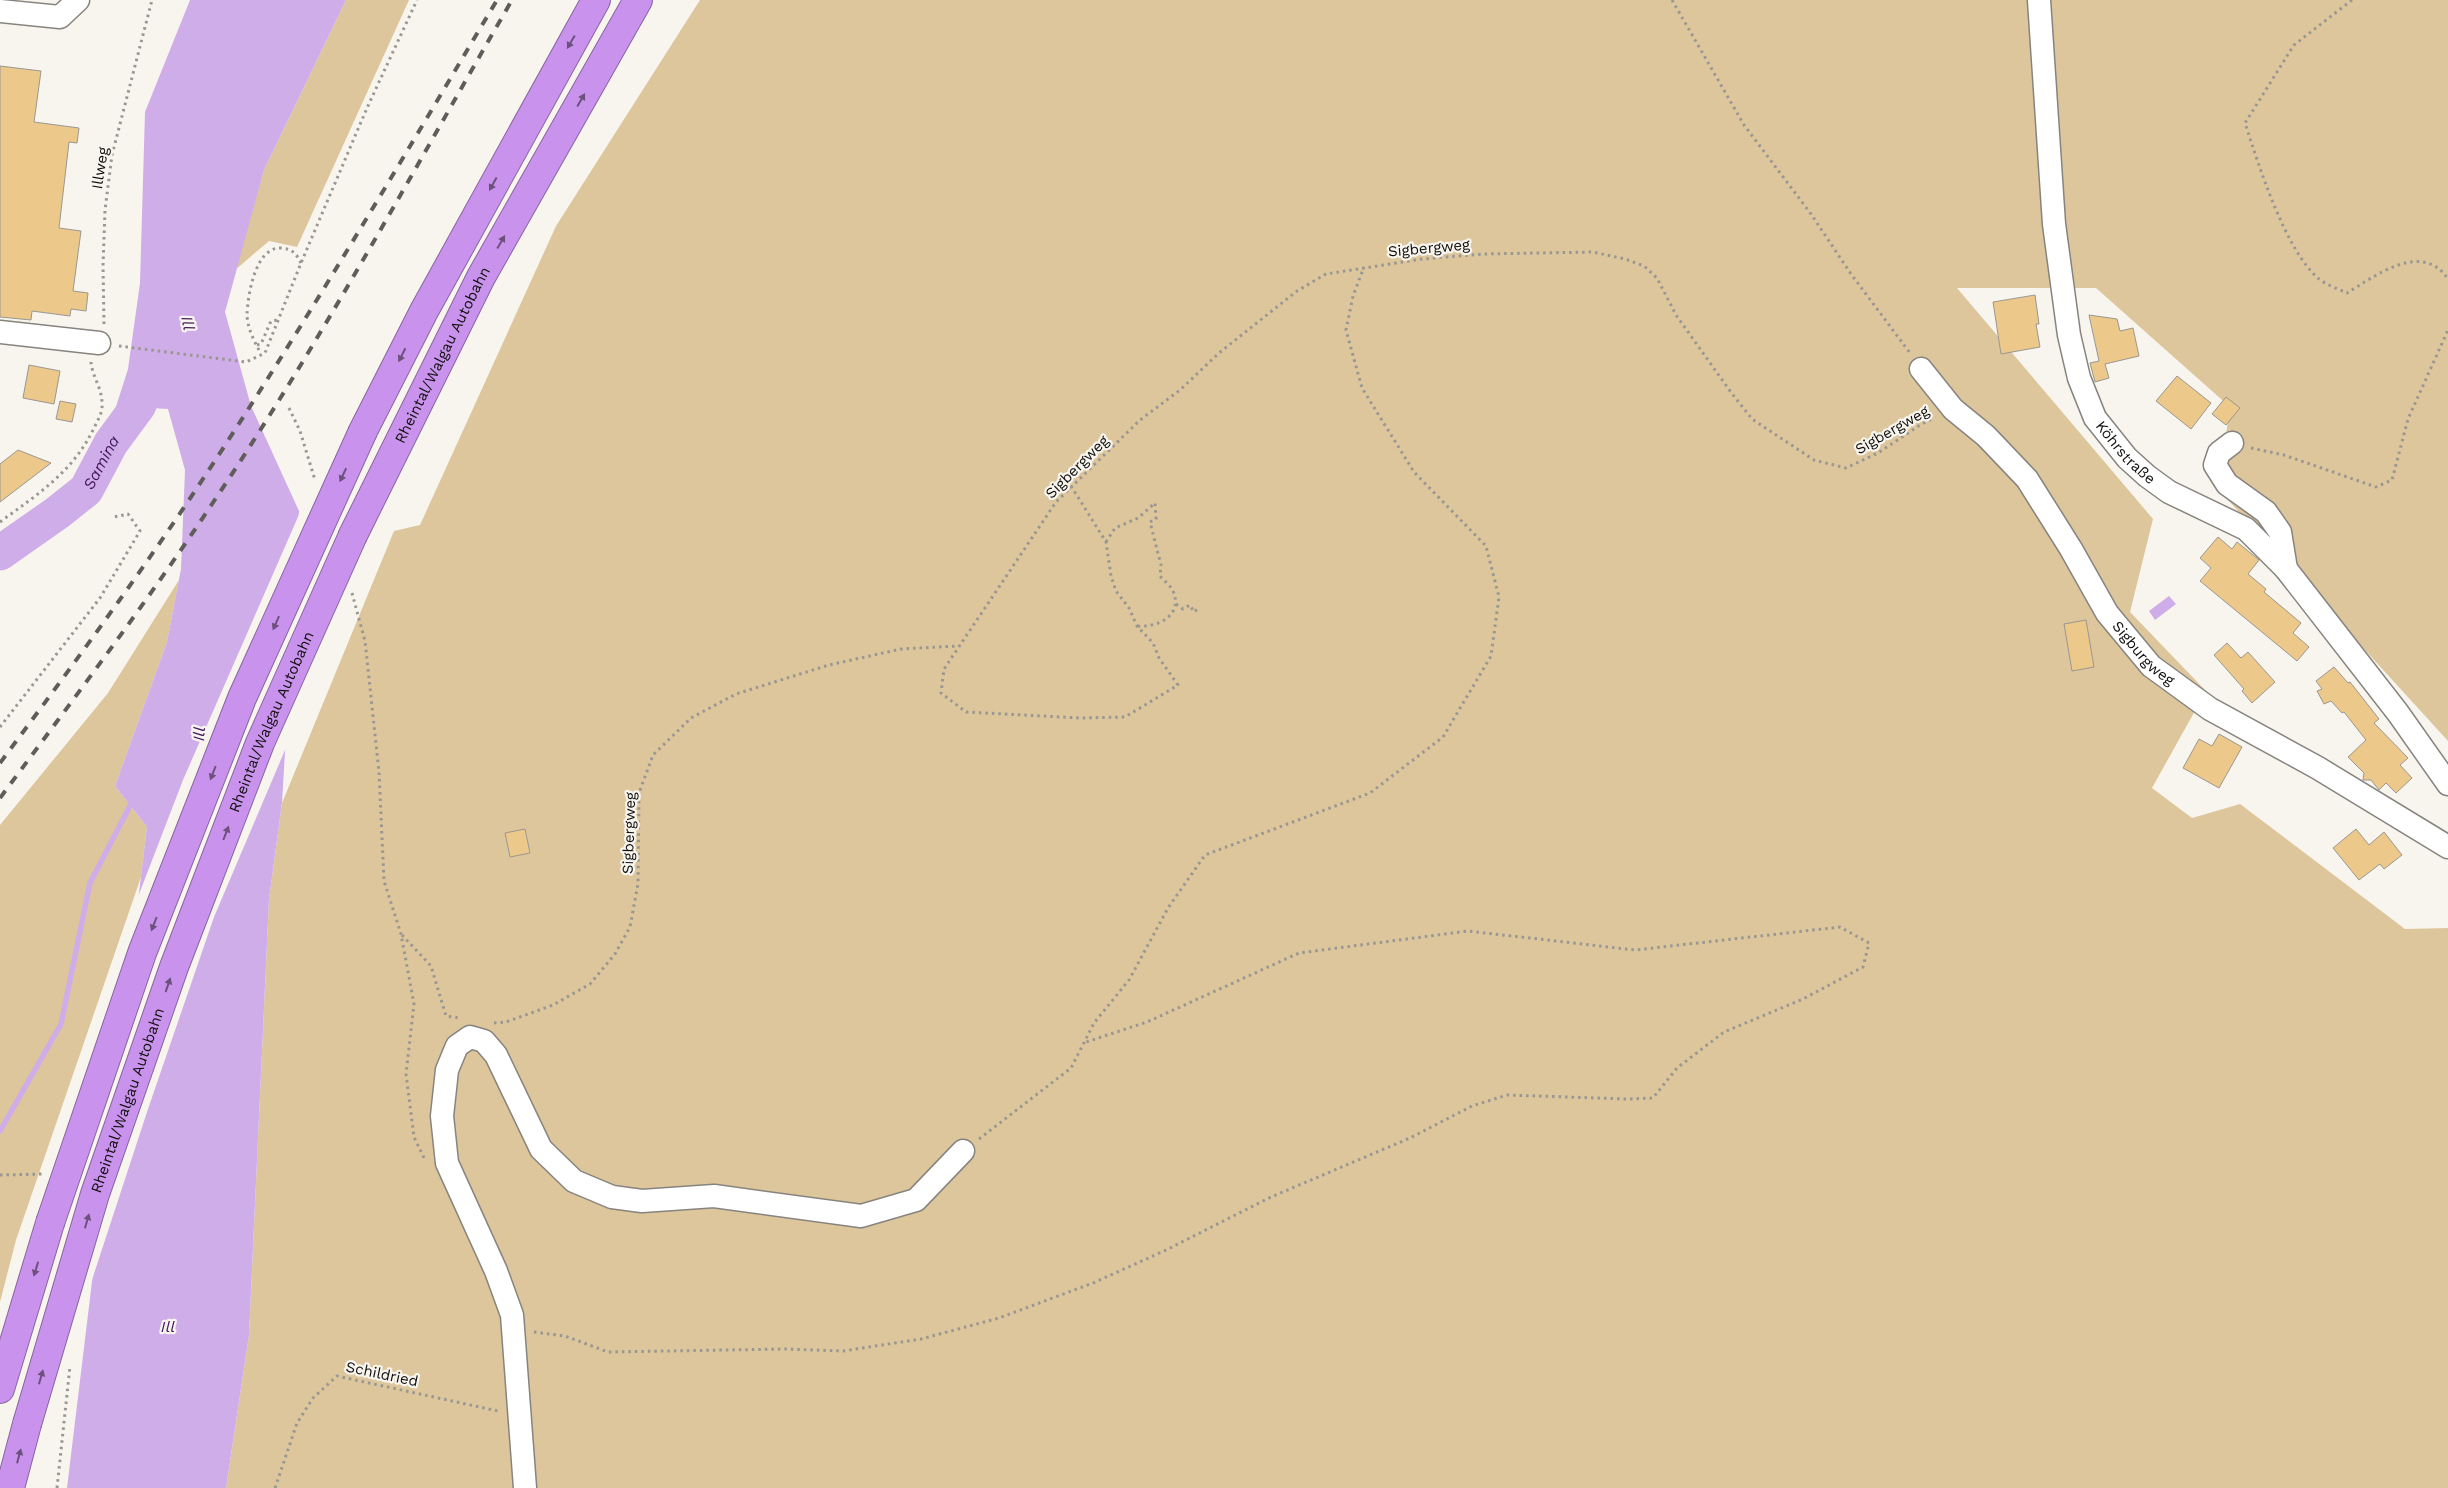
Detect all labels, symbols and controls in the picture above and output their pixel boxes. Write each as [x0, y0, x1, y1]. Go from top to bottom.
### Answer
one-way arrow [567, 36, 576, 49]
one-way arrow [577, 93, 585, 108]
street label: Illweg [88, 146, 112, 190]
one-way arrow [489, 177, 497, 192]
one-way arrow [497, 234, 505, 249]
street label: Sigbergweg [1387, 235, 1471, 261]
street label: Rheintal/Walgau Autobahn [391, 263, 494, 446]
water label: Ill [177, 314, 199, 332]
one-way arrow [398, 348, 406, 362]
street label: Sigbergweg [1852, 402, 1932, 458]
street label: Köhrstraße [2092, 417, 2159, 488]
water label: Samina [79, 431, 123, 493]
street label: Sigbergweg [1042, 432, 1112, 502]
one-way arrow [339, 468, 347, 482]
one-way arrow [271, 616, 279, 630]
street label: Sigburgweg [2109, 617, 2178, 689]
street label: Rheintal/Walgau Autobahn [225, 629, 318, 815]
water label: Ill [189, 726, 209, 742]
one-way arrow [209, 766, 217, 781]
street label: Sigbergweg [619, 792, 639, 874]
one-way arrow [223, 825, 230, 840]
one-way arrow [149, 917, 157, 931]
one-way arrow [165, 977, 172, 992]
street label: Rheintal/Walgau Autobahn [87, 1005, 168, 1195]
one-way arrow [83, 1213, 91, 1228]
one-way arrow [31, 1262, 39, 1277]
water label: Ill [161, 1317, 175, 1336]
street label: Schildried [344, 1358, 420, 1390]
one-way arrow [37, 1369, 45, 1384]
one-way arrow [15, 1448, 23, 1463]

